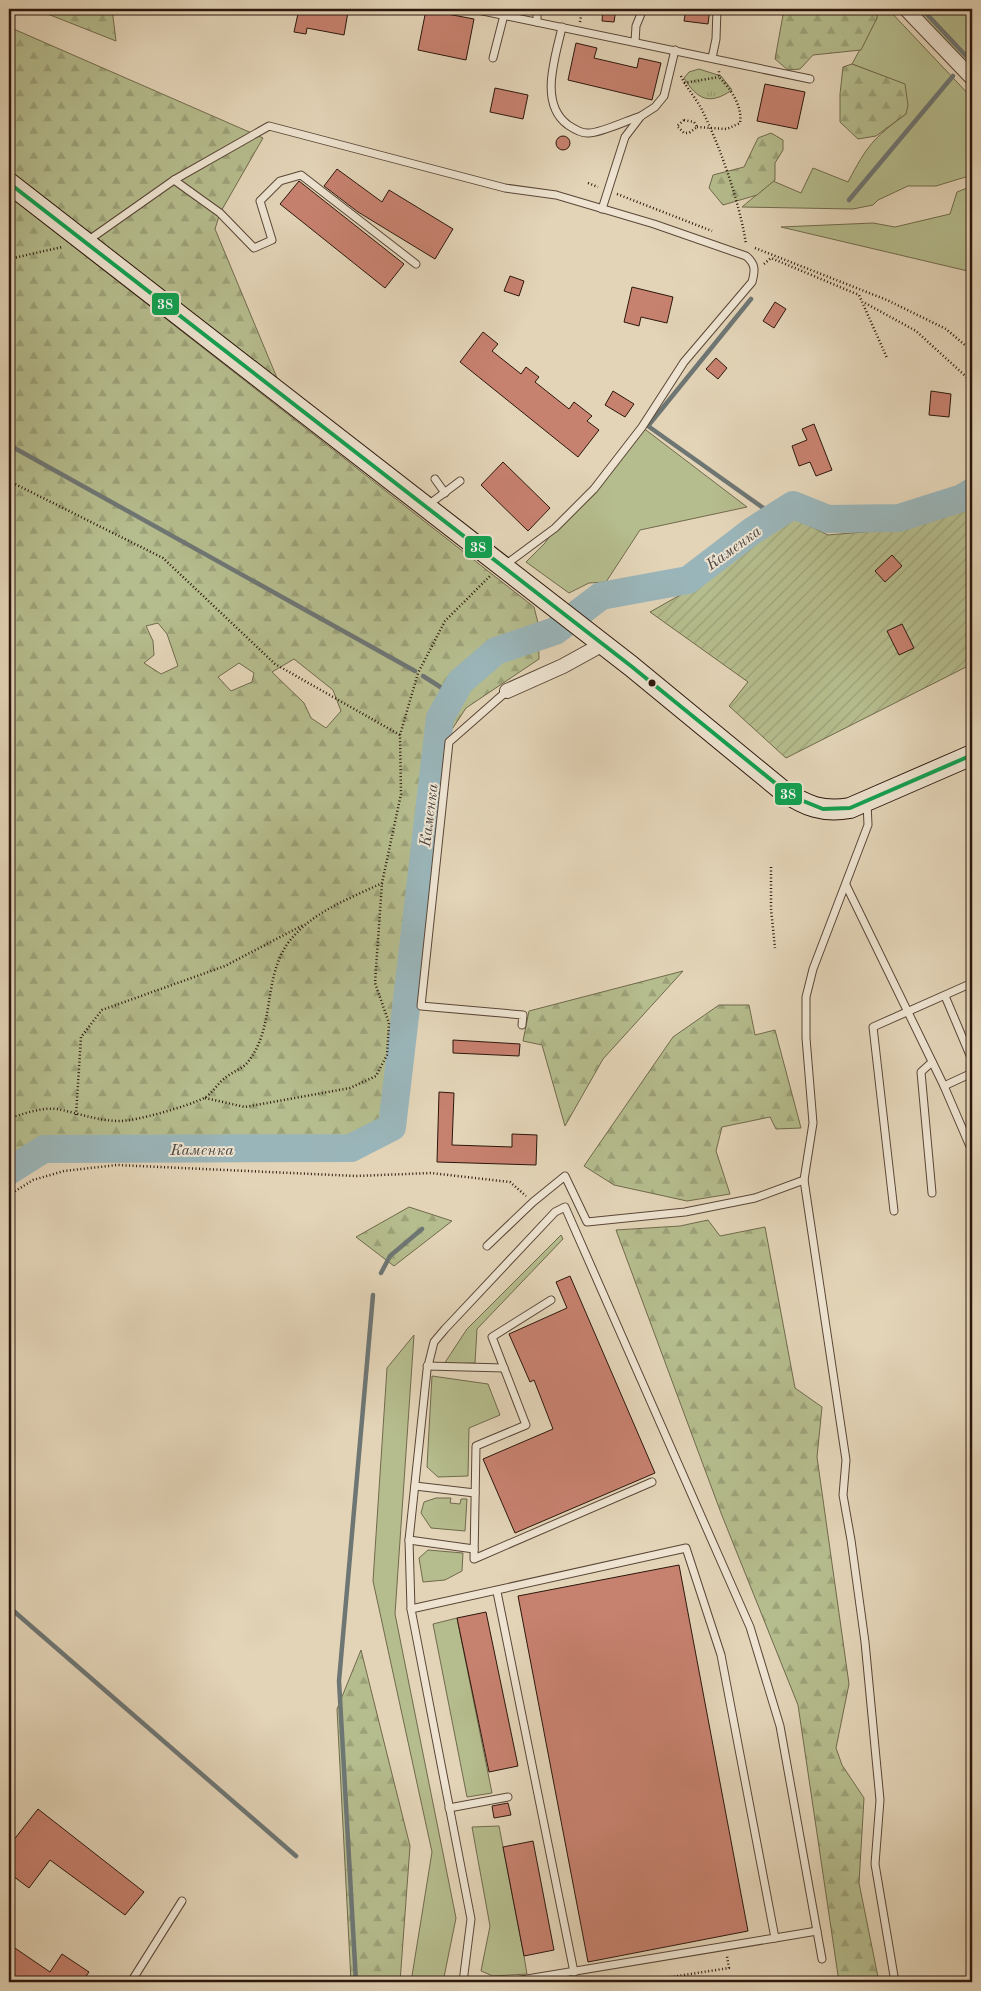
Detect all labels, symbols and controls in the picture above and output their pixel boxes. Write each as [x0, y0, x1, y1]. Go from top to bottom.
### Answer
line badge: 38 [151, 292, 180, 316]
text: 38 [157, 298, 173, 312]
water label: Каменка [703, 523, 765, 574]
line badge: 38 [464, 535, 493, 559]
text: 38 [470, 541, 486, 555]
unlabelled marker [647, 678, 657, 688]
water label: Каменка [418, 782, 442, 849]
line badge: 38 [774, 782, 803, 806]
text: 38 [780, 788, 796, 802]
water label: Каменка [169, 1143, 234, 1159]

